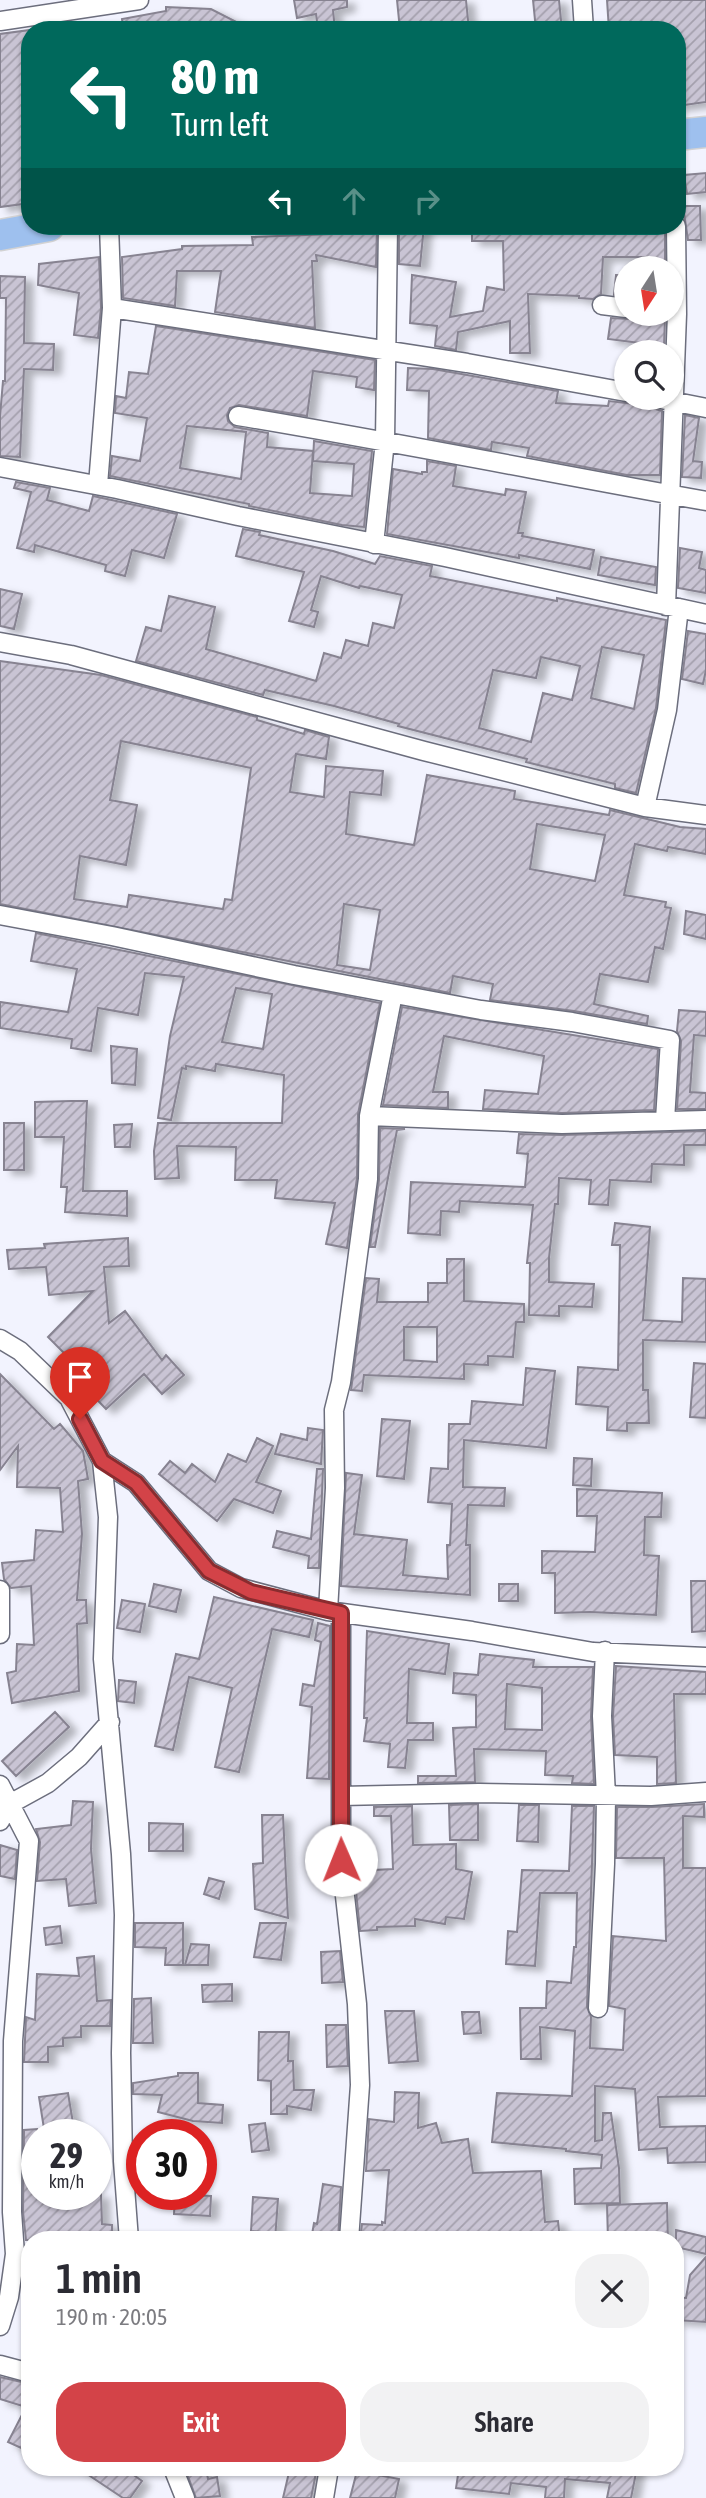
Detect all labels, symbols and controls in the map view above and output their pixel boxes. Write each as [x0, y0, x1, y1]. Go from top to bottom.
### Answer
text: 80 m [171, 48, 259, 104]
icon: left [56, 49, 147, 140]
text: Turn left [171, 106, 269, 143]
icon: left [262, 182, 300, 220]
icon: ahead [335, 182, 373, 220]
icon: right [408, 182, 446, 220]
north arrow [614, 256, 684, 326]
map controls [614, 256, 684, 410]
button: search [614, 340, 684, 410]
pin [50, 1347, 110, 1419]
icon: arrive [61, 1358, 99, 1396]
position arrow [304, 1823, 378, 1897]
speed limit sign: 30 [126, 2119, 217, 2210]
text: 29 [50, 2135, 83, 2175]
text: km/h [49, 2171, 84, 2192]
text: 1 min [56, 2254, 142, 2302]
button: close [575, 2254, 649, 2328]
text: 190 m · 20:05 [56, 2304, 168, 2330]
button: Exit [56, 2382, 346, 2462]
button: Share [360, 2382, 649, 2462]

